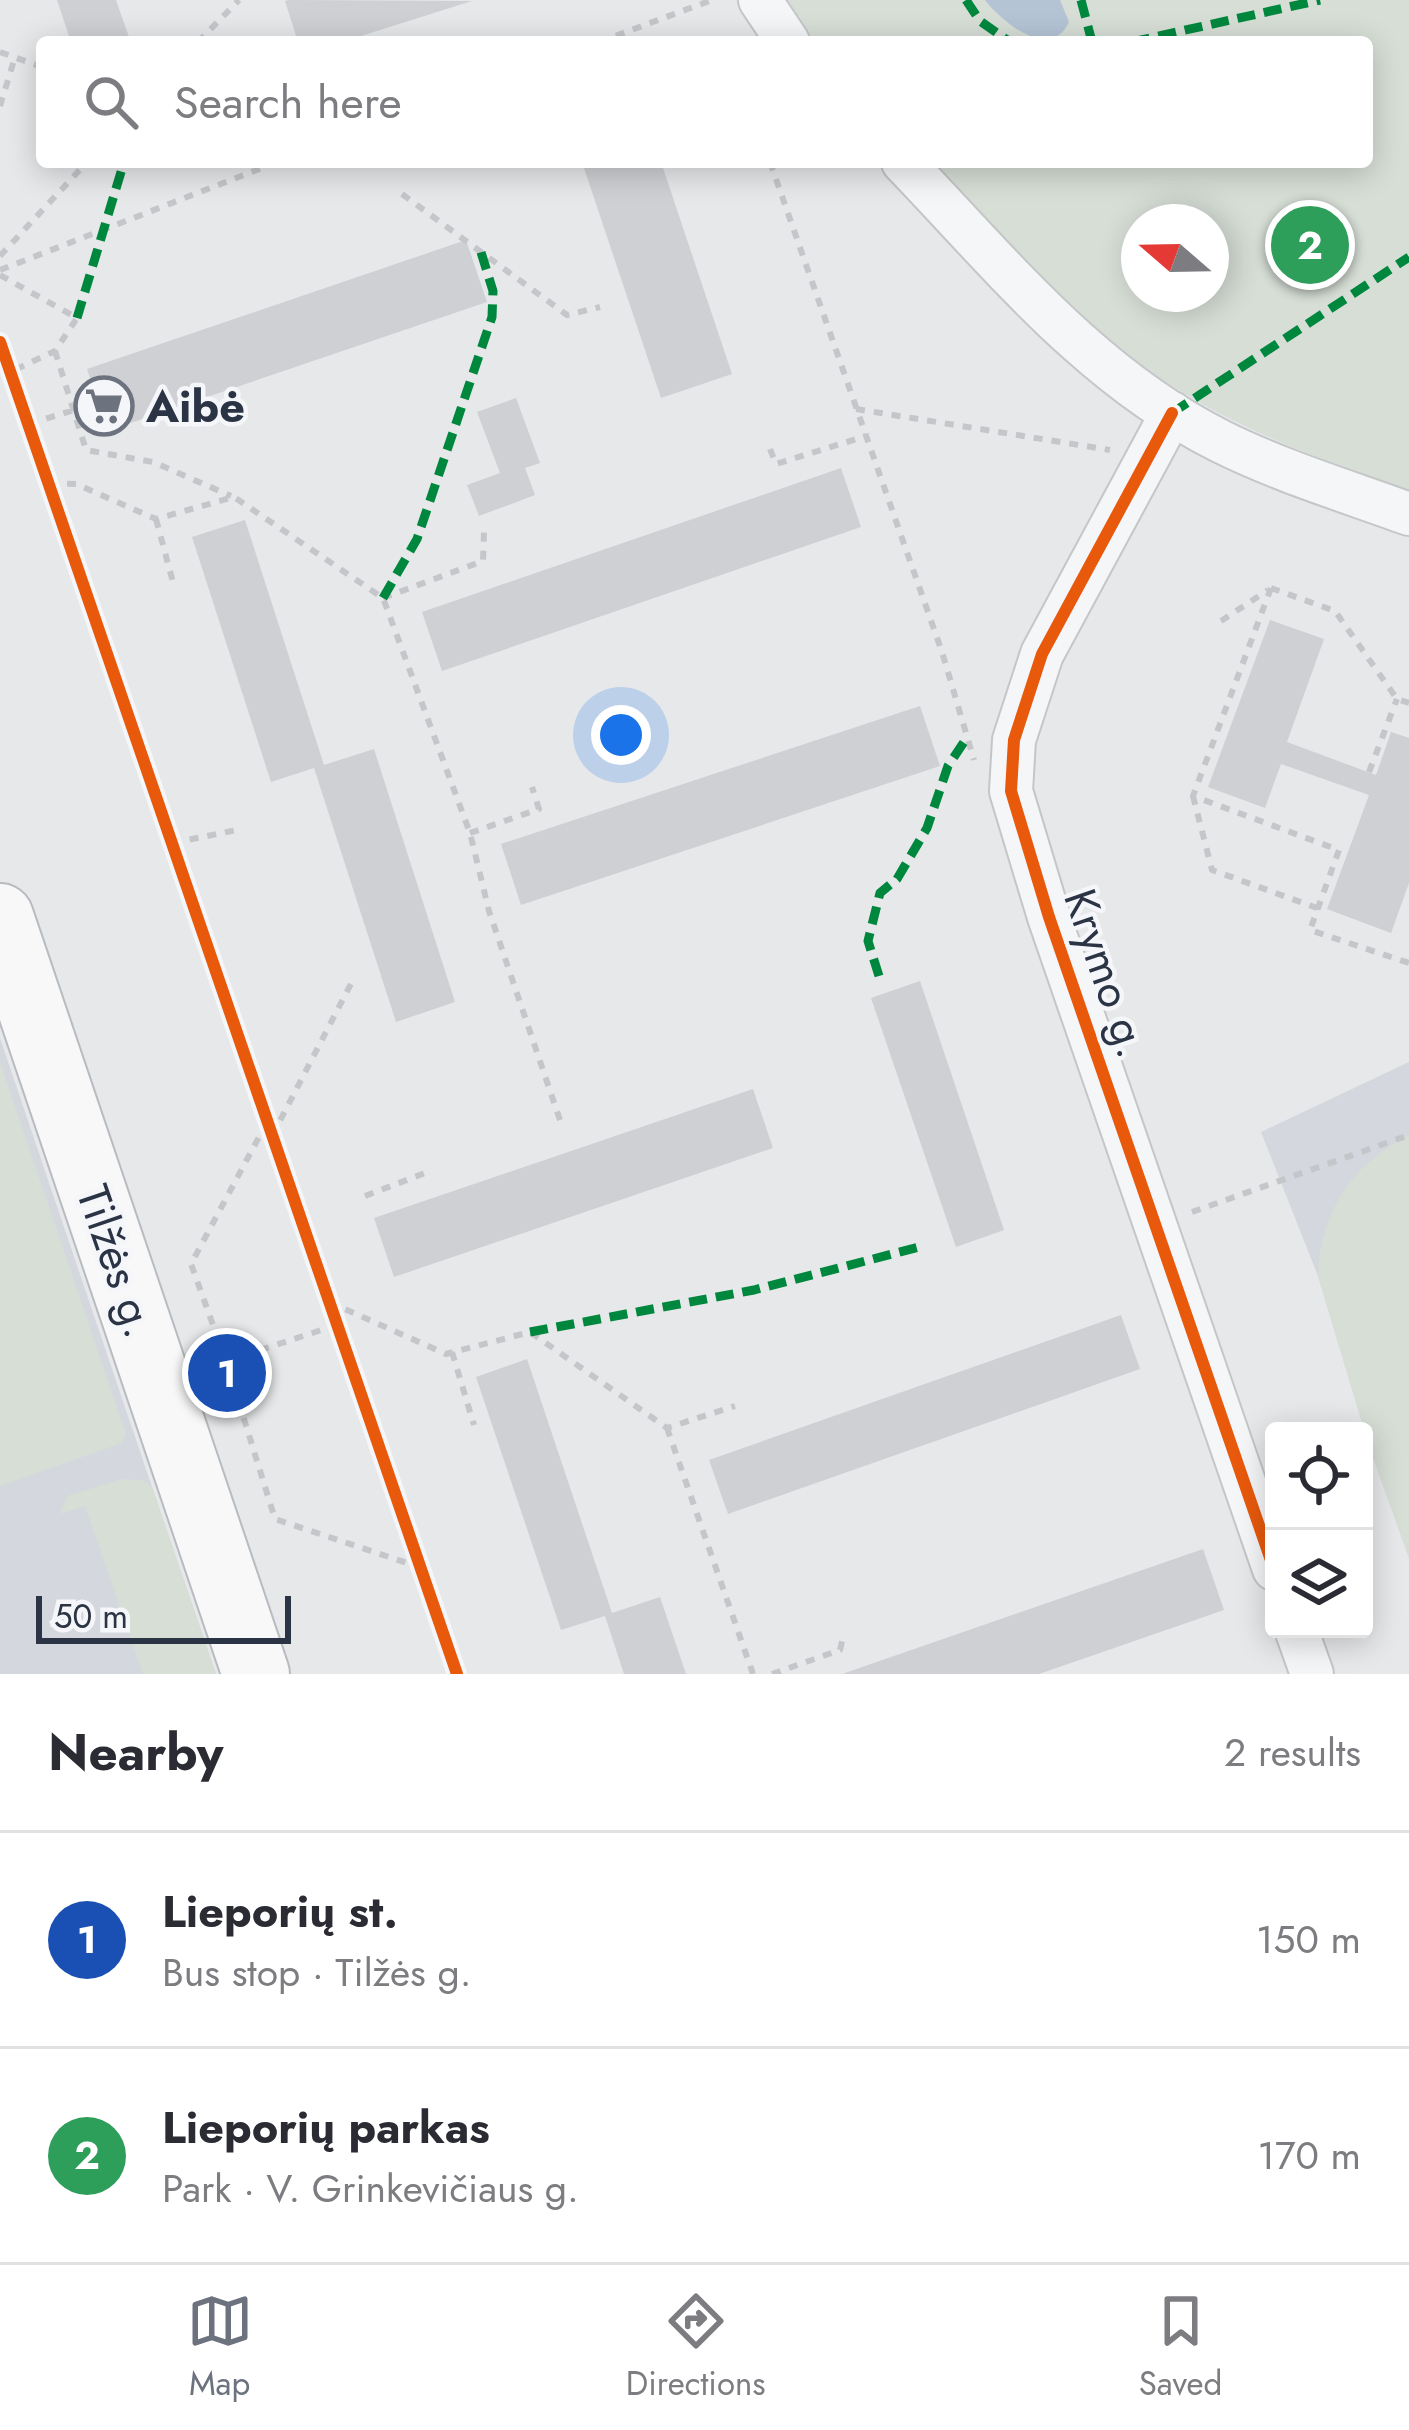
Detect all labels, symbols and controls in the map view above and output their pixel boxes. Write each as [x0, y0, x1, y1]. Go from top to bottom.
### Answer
search box [36, 36, 1373, 168]
icon: search [78, 69, 144, 135]
text: Search here [174, 70, 402, 135]
pin: 2 [1271, 200, 1349, 290]
north arrow [1121, 204, 1229, 312]
place label: Aibė [145, 374, 245, 439]
supermarket icon: Aibė [73, 375, 135, 437]
your location [591, 705, 651, 765]
street label: Krymo g. [1047, 880, 1166, 1066]
street label: Tilžės g. [60, 1176, 173, 1346]
pin: 1 [188, 1328, 266, 1418]
map controls [1265, 1422, 1373, 1638]
button: locate [1265, 1422, 1373, 1530]
button: layers [1265, 1530, 1373, 1638]
scale bar [36, 1590, 291, 1643]
text: 50 m [54, 1593, 128, 1640]
text: Nearby [48, 1715, 223, 1789]
text: 2 results [1224, 1724, 1361, 1781]
text: Lieporių st. [162, 1879, 398, 1944]
text: 1 [77, 1911, 97, 1968]
text: 150 m [1256, 1911, 1361, 1968]
text: Bus stop · Tilžės g. [162, 1944, 471, 2001]
text: Lieporių parkas [162, 2095, 490, 2160]
text: 2 [74, 2127, 100, 2184]
text: 170 m [1257, 2127, 1361, 2184]
text: Park · V. Grinkevičiaus g. [162, 2160, 579, 2217]
tab: Map [187, 2288, 253, 2407]
tab: Directions [626, 2288, 766, 2407]
tab: Saved [1139, 2288, 1222, 2407]

